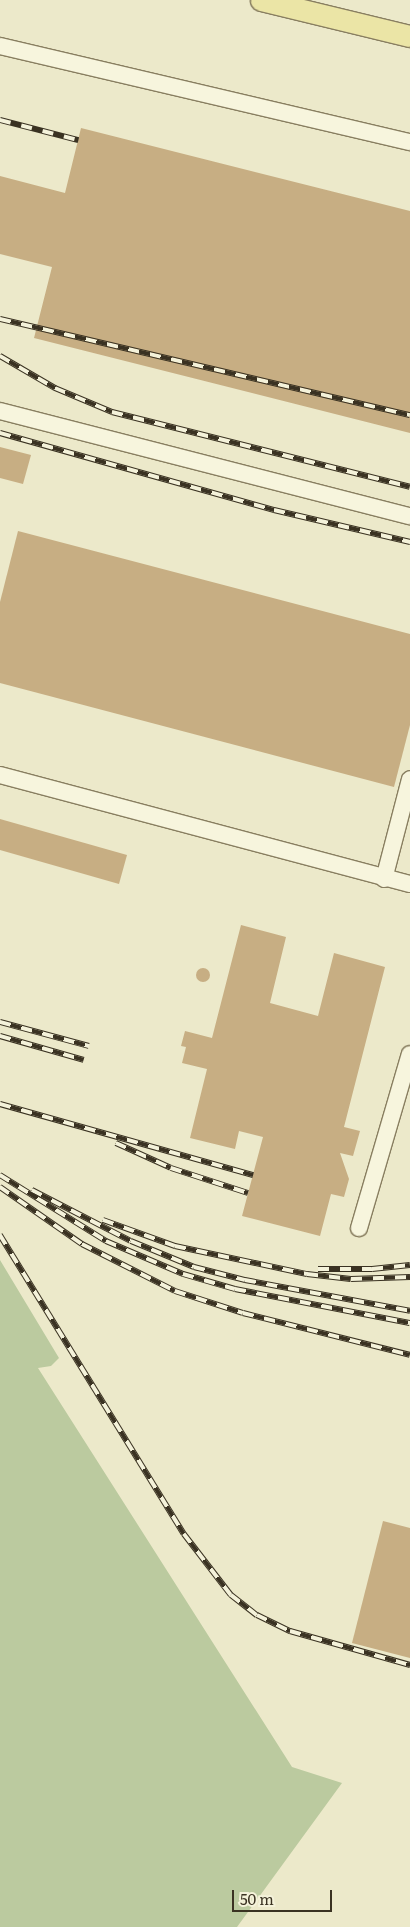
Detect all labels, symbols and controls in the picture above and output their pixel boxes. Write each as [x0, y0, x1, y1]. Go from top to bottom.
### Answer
scale bar [235, 1880, 335, 1912]
text: 50 m [240, 1887, 274, 1910]

